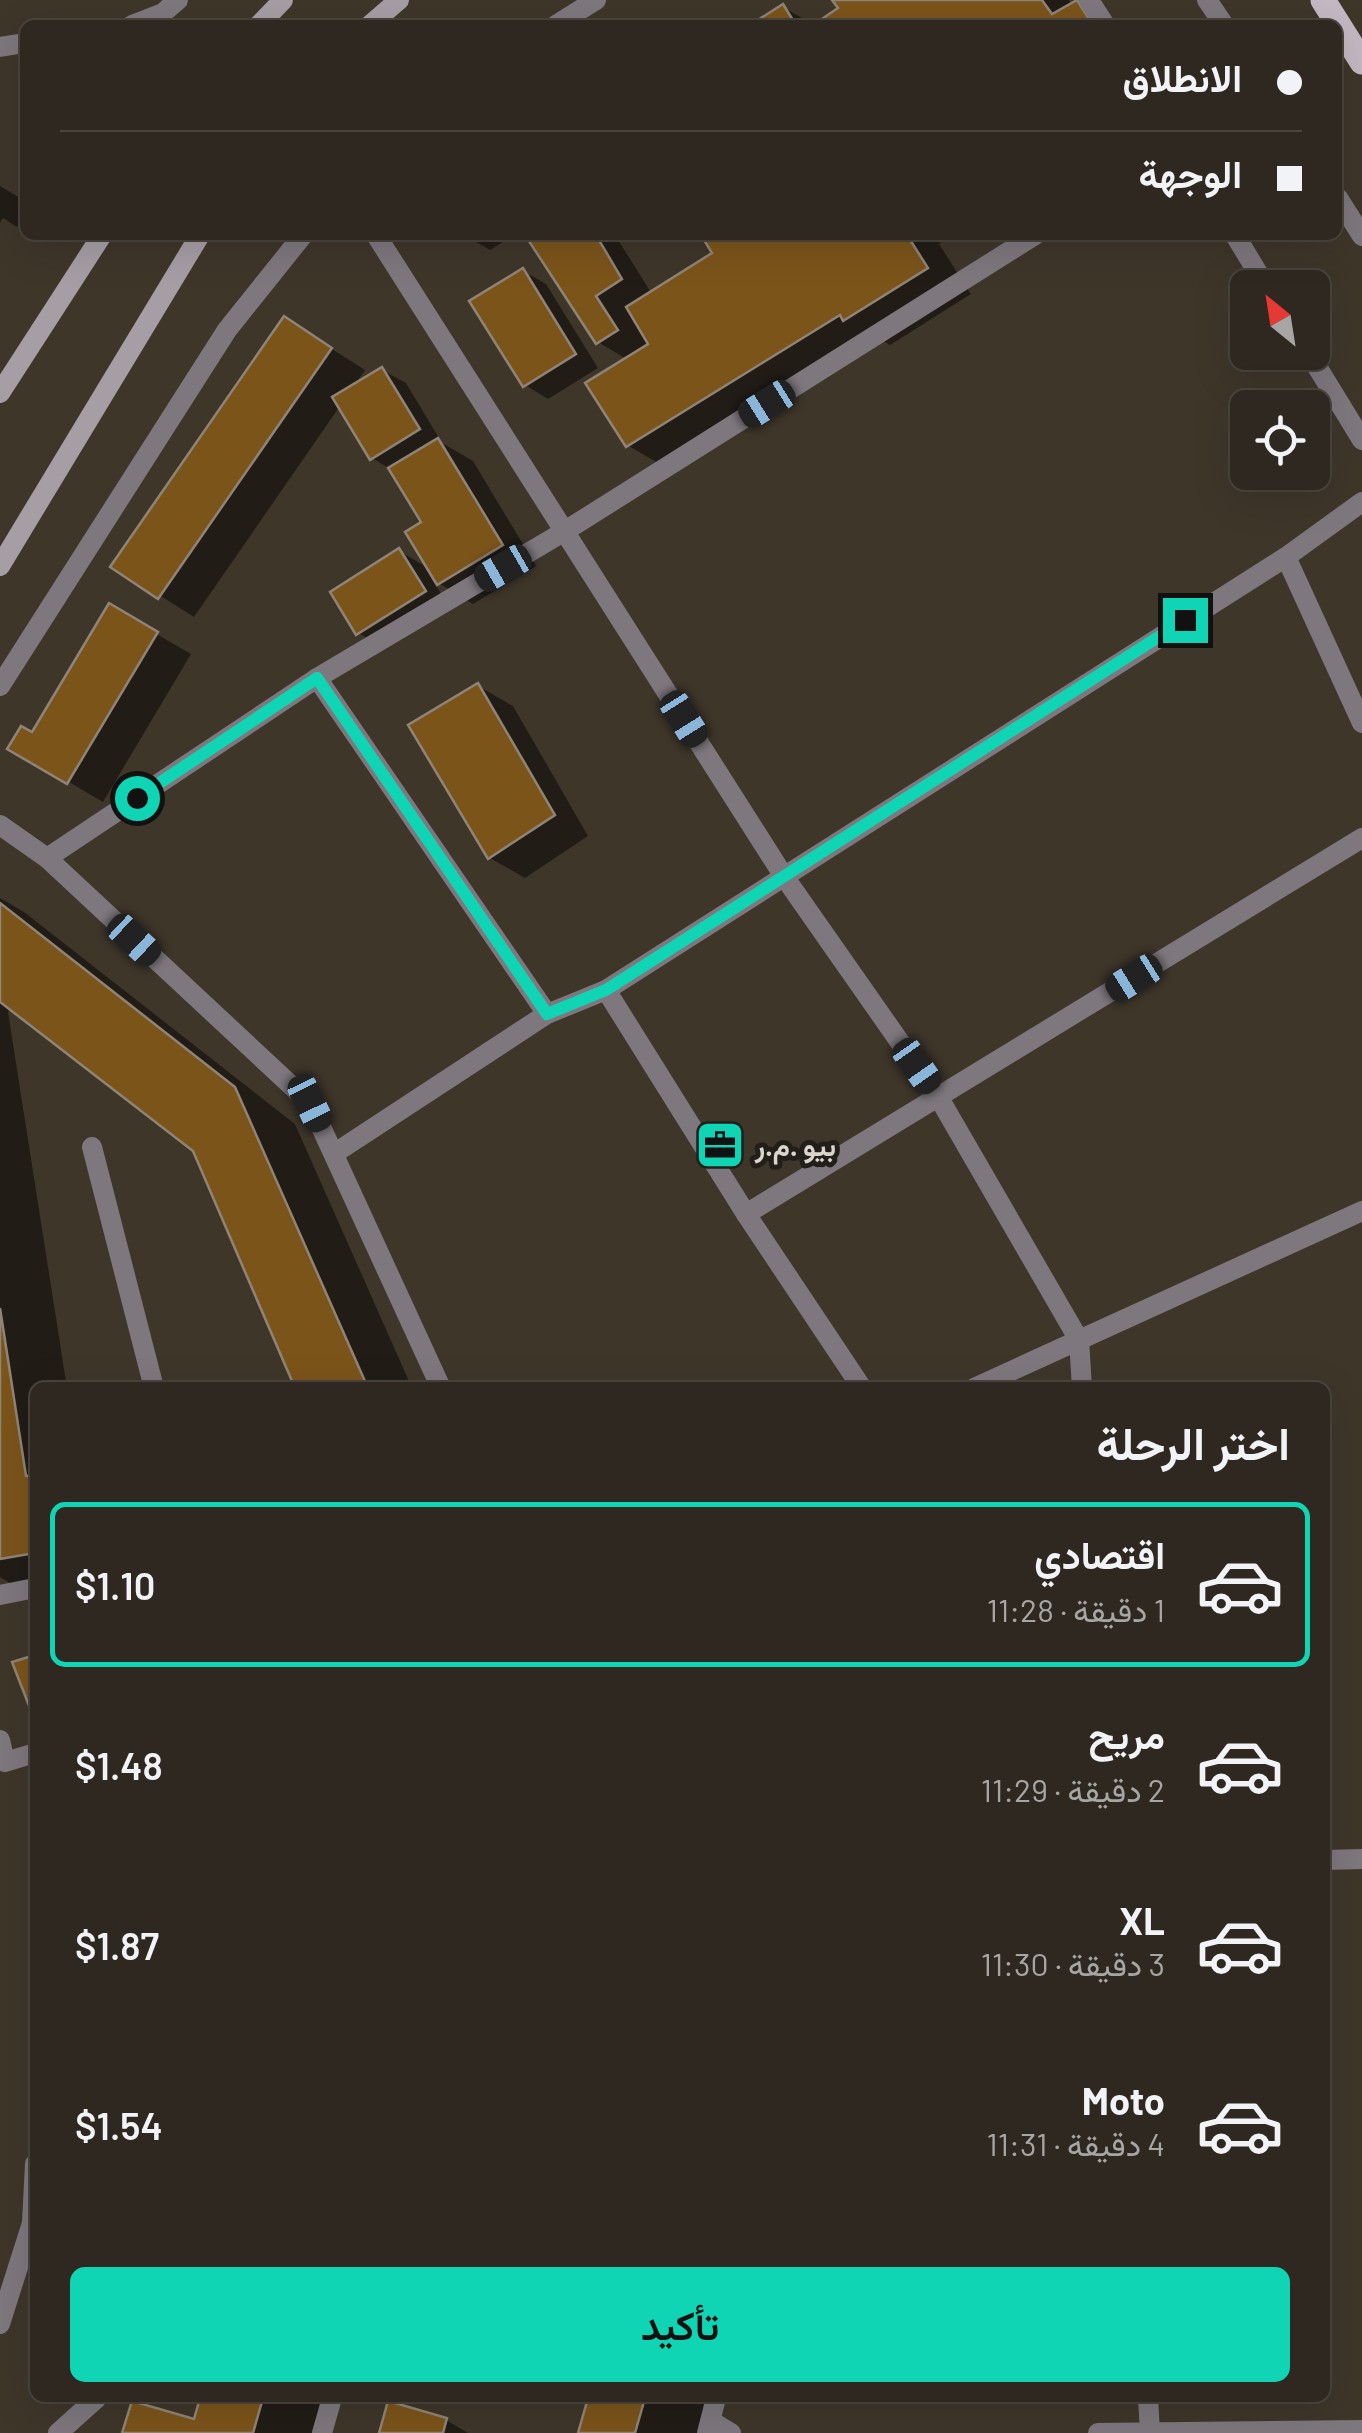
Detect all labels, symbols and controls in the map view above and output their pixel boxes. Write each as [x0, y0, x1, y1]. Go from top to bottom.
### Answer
text: الانطلاق [1123, 54, 1242, 100]
text: الوجهة [1139, 150, 1242, 196]
north arrow [1230, 270, 1330, 370]
map controls [1230, 270, 1330, 490]
car [734, 375, 800, 433]
button: locate [1230, 390, 1330, 490]
car [470, 540, 536, 596]
route end [1163, 598, 1208, 643]
car [655, 686, 713, 752]
route start [115, 776, 160, 821]
car [102, 909, 166, 971]
car [1101, 949, 1167, 1007]
car [888, 1033, 946, 1099]
car [283, 1069, 337, 1137]
office icon: بيو .م.ر [694, 1119, 746, 1171]
place label: بيو .م.ر [754, 1128, 836, 1165]
text: اختر الرحلة [1096, 1415, 1290, 1469]
text: اقتصادي [1034, 1531, 1165, 1577]
icon: car [1195, 1540, 1285, 1630]
text: $1.10 [75, 1562, 155, 1608]
text: 1 دقيقة · 11:28 [987, 1590, 1165, 1628]
text: مريح [1089, 1711, 1165, 1757]
icon: car [1195, 1720, 1285, 1810]
text: $1.48 [75, 1742, 163, 1788]
text: 2 دقيقة · 11:29 [981, 1770, 1165, 1808]
text: XL [1119, 1897, 1165, 1943]
icon: car [1195, 1900, 1285, 1990]
text: $1.87 [75, 1922, 159, 1968]
text: 3 دقيقة · 11:30 [981, 1944, 1165, 1982]
text: Moto [1082, 2077, 1165, 2123]
icon: car [1195, 2080, 1285, 2170]
text: $1.54 [75, 2102, 163, 2148]
text: 4 دقيقة · 11:31 [987, 2124, 1165, 2162]
button: تأكيد [70, 2267, 1290, 2382]

